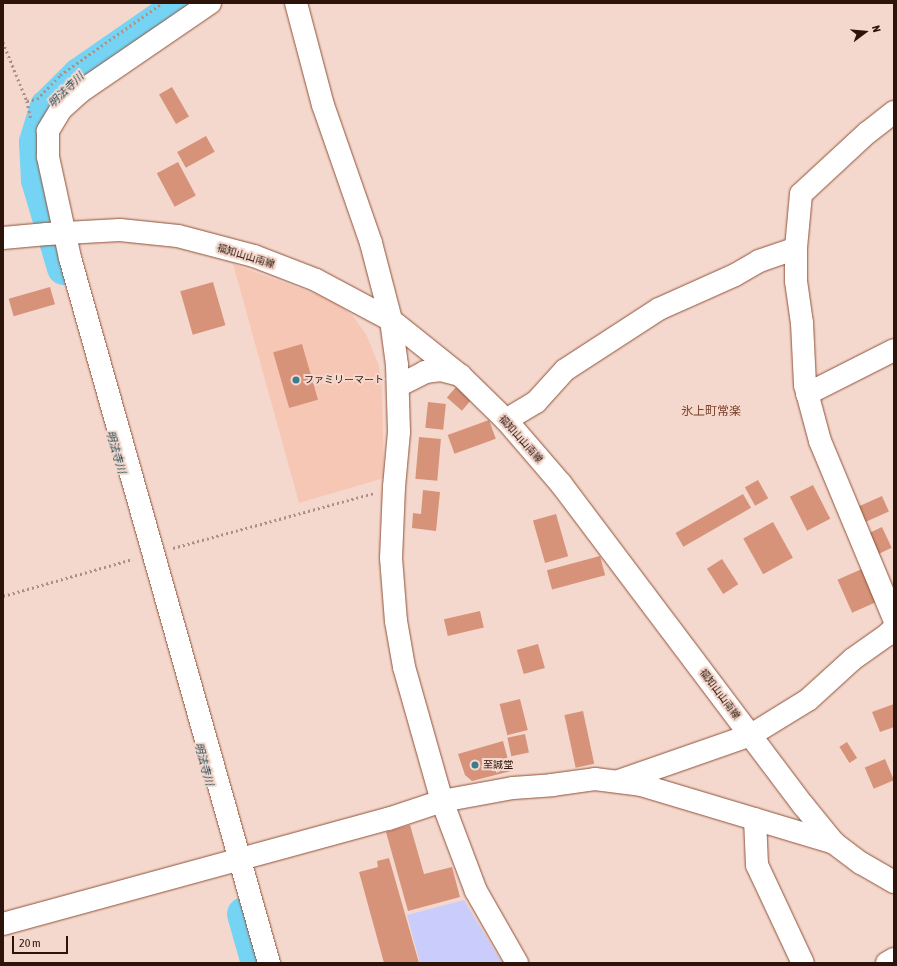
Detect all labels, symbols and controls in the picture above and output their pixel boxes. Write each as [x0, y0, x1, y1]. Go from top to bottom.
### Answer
north arrow [845, 12, 885, 52]
text: N [870, 24, 883, 33]
water label: 明法寺川 [46, 70, 86, 110]
street label: 福知山山南線 [216, 241, 276, 271]
place label: ファミリーマート [304, 374, 384, 386]
marker: ファミリーマート [291, 375, 301, 385]
district label: 氷上町常楽 [681, 405, 741, 419]
street label: 福知山山南線 [496, 413, 546, 465]
water label: 明法寺川 [104, 429, 128, 475]
street label: 福知山山南線 [697, 666, 743, 722]
water label: 明法寺川 [192, 741, 216, 787]
place label: 至誠堂 [483, 759, 513, 771]
marker: 至誠堂 [470, 760, 480, 770]
scale bar [14, 928, 70, 954]
text: 20 m [19, 936, 41, 950]

